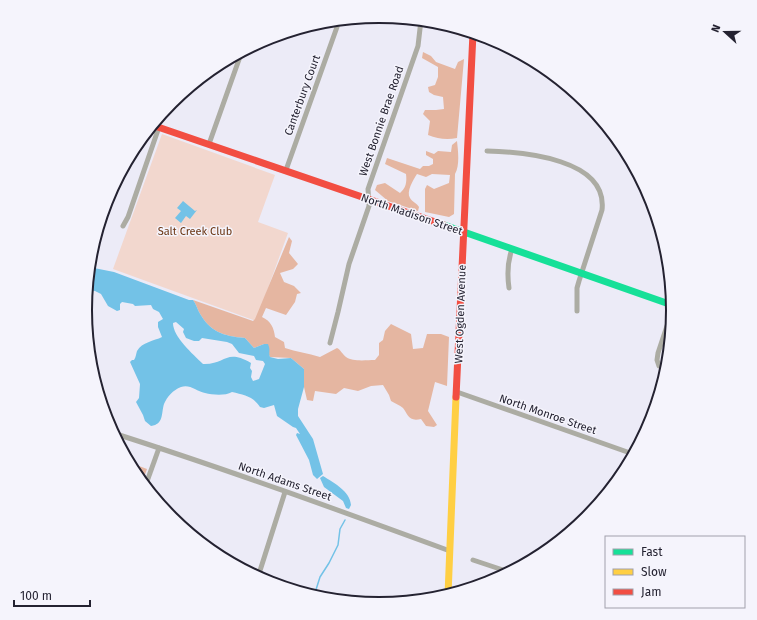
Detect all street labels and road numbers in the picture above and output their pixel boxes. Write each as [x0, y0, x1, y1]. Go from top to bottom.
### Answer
street label: Canterbury Court [282, 53, 323, 137]
street label: West Bonnie Brae Road [356, 64, 406, 178]
street label: North Madison Street [359, 191, 464, 238]
street label: West Ogden Avenue [452, 265, 469, 364]
street label: North Monroe Street [497, 392, 598, 437]
street label: North Adams Street [237, 459, 333, 504]

